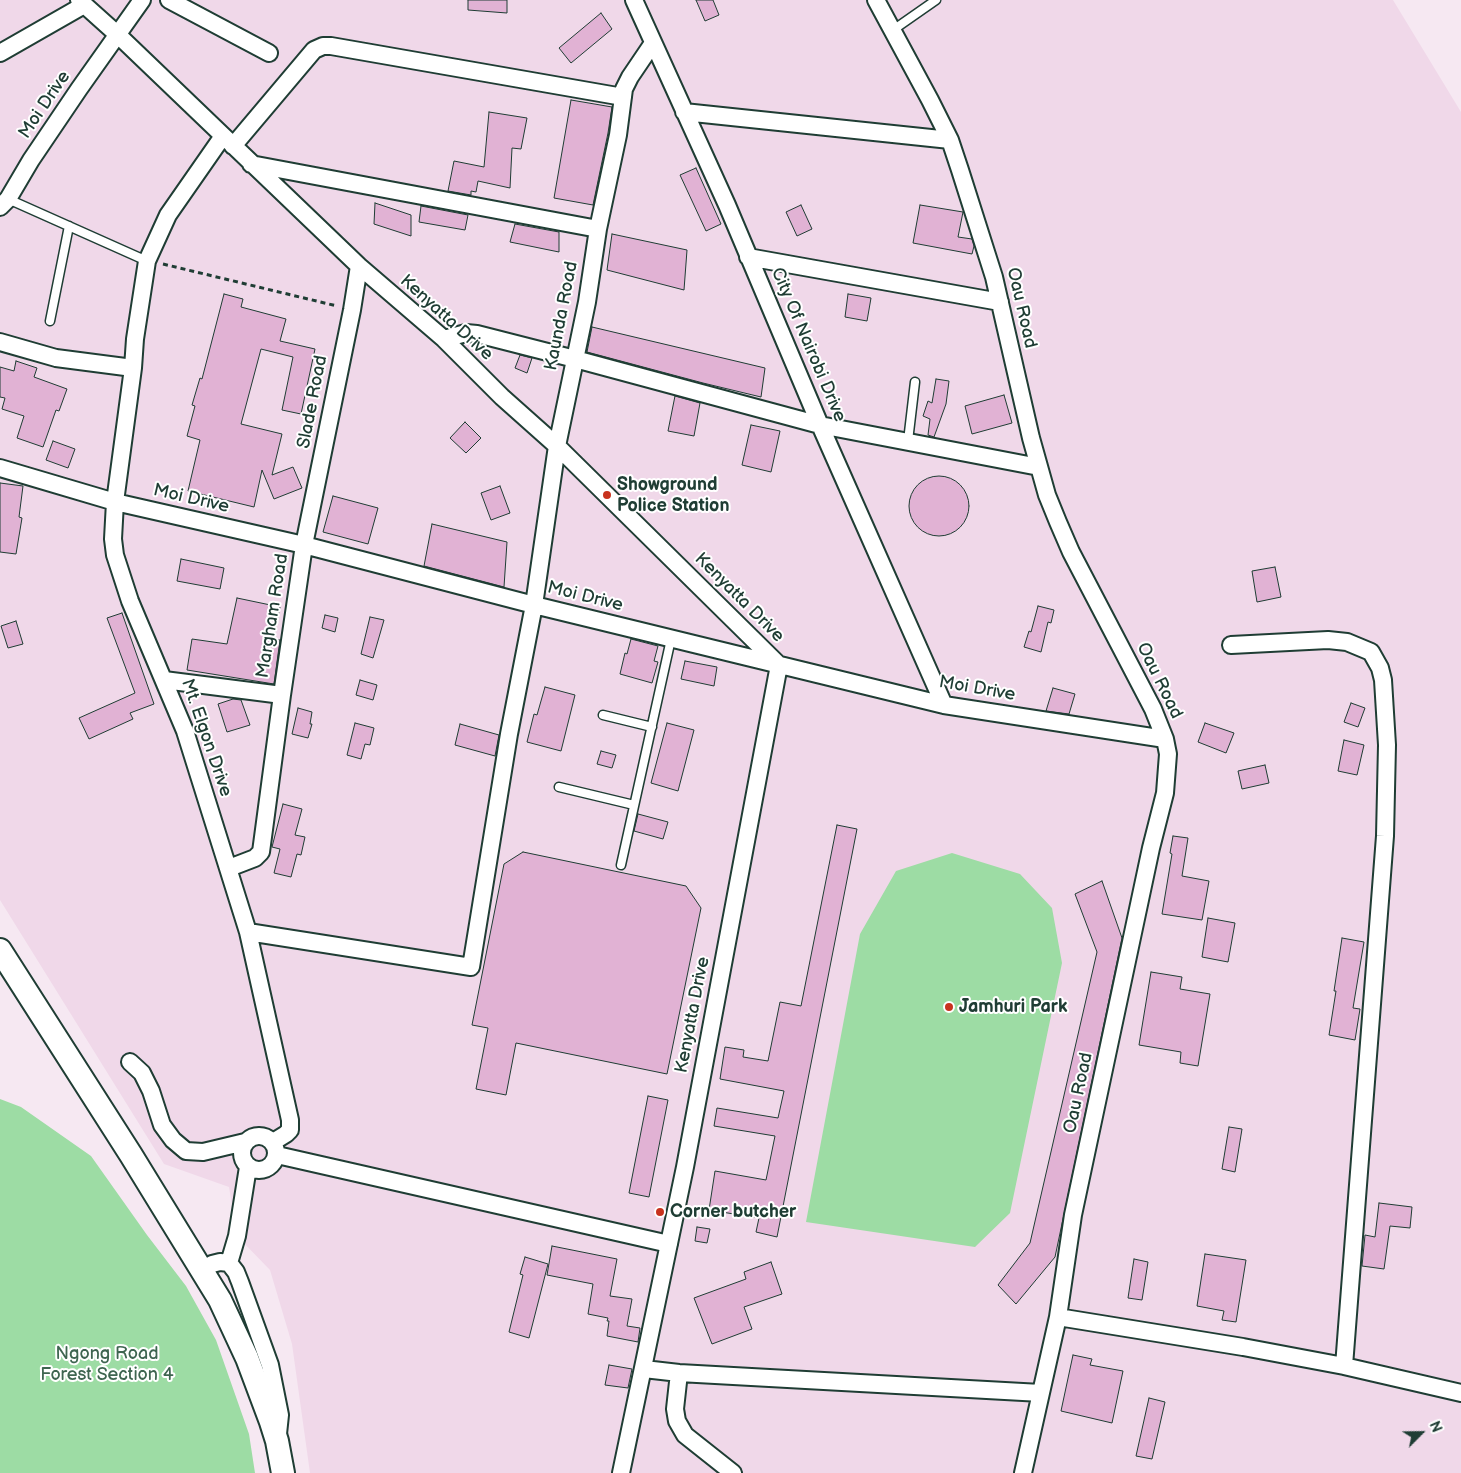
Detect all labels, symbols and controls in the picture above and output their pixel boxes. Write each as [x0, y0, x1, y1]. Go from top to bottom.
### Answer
street label: Moi Drive [14, 67, 76, 143]
street label: Kaunda Road [541, 260, 583, 372]
street label: City Of Nairobi Drive [766, 265, 850, 425]
street label: Oau Road [1001, 266, 1041, 350]
street label: Kenyatta Drive [395, 271, 497, 365]
street label: Slade Road [293, 354, 333, 450]
place label: Showground Police Station [617, 474, 729, 516]
street label: Moi Drive [151, 480, 231, 518]
marker: Showground Police Station [601, 489, 613, 501]
street label: Kenyatta Drive [690, 549, 788, 647]
street label: Margham Road [253, 552, 293, 680]
street label: Moi Drive [545, 577, 625, 617]
street label: Oau Road [1131, 639, 1187, 723]
street label: Moi Drive [937, 672, 1017, 706]
street label: Mt. Elgon Drive [176, 676, 236, 800]
street label: Kenyatta Drive [671, 955, 715, 1075]
place label: Jamhuri Park [959, 996, 1067, 1018]
marker: Jamhuri Park [943, 1001, 955, 1013]
street label: Oau Road [1060, 1051, 1098, 1135]
place label: Corner butcher [670, 1201, 796, 1223]
marker: Corner butcher [654, 1206, 666, 1218]
park label: Ngong Road Forest Section 4 [40, 1343, 174, 1386]
north arrow [1396, 1408, 1446, 1458]
text: N [1425, 1419, 1445, 1435]

